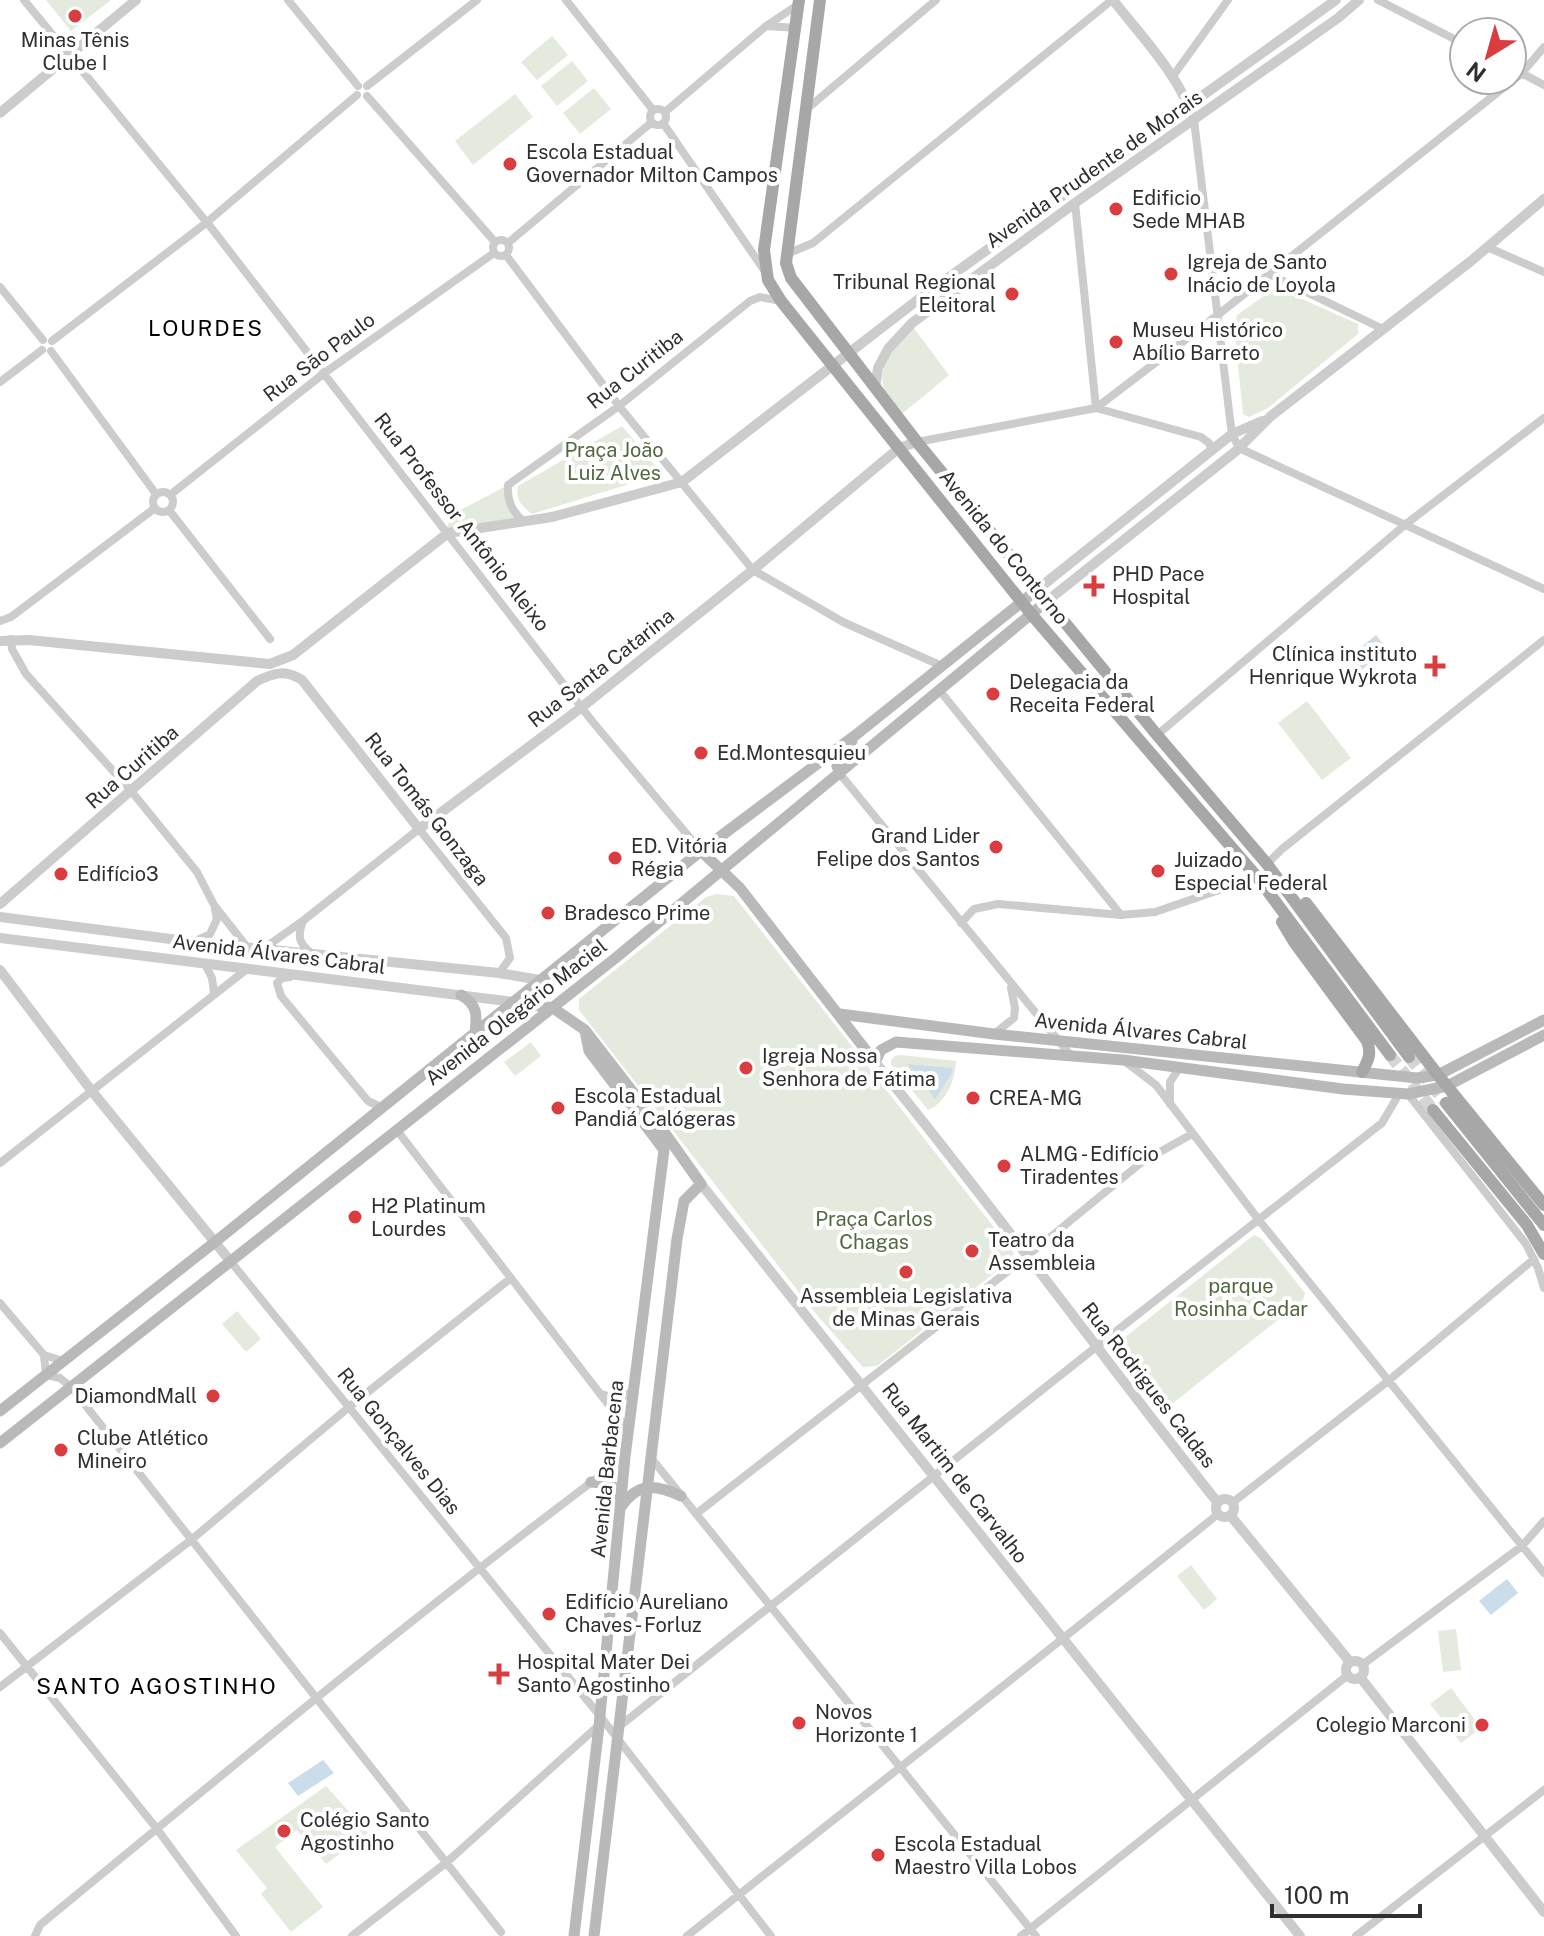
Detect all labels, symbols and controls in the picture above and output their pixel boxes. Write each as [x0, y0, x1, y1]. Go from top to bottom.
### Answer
marker: Minas Tênis Clube I [66, 7, 84, 25]
north arrow [1448, 16, 1528, 96]
place label: Minas Tênis Clube I [21, 28, 129, 75]
text: N [1461, 56, 1491, 88]
street label: Avenida Prudente de Morais [981, 85, 1207, 253]
place label: Escola Estadual Governador Milton Campos [526, 140, 778, 187]
marker: Escola Estadual Governador Milton Campos [501, 155, 519, 173]
place label: Edificio Sede MHAB [1132, 186, 1245, 233]
marker: Edificio Sede MHAB [1107, 200, 1125, 218]
place label: Igreja de Santo Inácio de Loyola [1187, 250, 1336, 297]
marker: Igreja de Santo Inácio de Loyola [1162, 265, 1180, 283]
place label: Tribunal Regional Eleitoral [833, 270, 996, 317]
marker: Tribunal Regional Eleitoral [1003, 285, 1021, 303]
street label: Rua São Paulo [258, 307, 380, 407]
district label: LOURDES [148, 315, 264, 341]
place label: Museu Histórico Abílio Barreto [1132, 318, 1283, 365]
street label: Rua Curitiba [582, 324, 688, 414]
marker: Museu Histórico Abílio Barreto [1107, 333, 1125, 351]
street label: Rua Professor Antônio Aleixo [369, 408, 555, 636]
park label: Praça João Luiz Alves [564, 438, 664, 485]
street label: Avenida do Contorno [934, 465, 1074, 629]
place label: PHD Pace Hospital [1112, 562, 1205, 609]
marker: PHD Pace Hospital [1083, 575, 1105, 597]
street label: Rua Santa Catarina [523, 604, 679, 732]
place label: Clínica instituto Henrique Wykrota [1249, 642, 1417, 689]
marker: Clínica instituto Henrique Wykrota [1424, 655, 1446, 677]
place label: Delegacia da Receita Federal [1009, 670, 1155, 717]
marker: Delegacia da Receita Federal [984, 685, 1002, 703]
street label: Rua Curitiba [81, 720, 183, 814]
street label: Rua Tomás Gonzaga [360, 728, 494, 890]
place label: Ed.Montesquieu [717, 741, 866, 765]
marker: Ed.Montesquieu [692, 744, 710, 762]
place label: Grand Lider Felipe dos Santos [816, 824, 980, 871]
place label: ED. Vitória Régia [631, 834, 727, 881]
marker: Grand Lider Felipe dos Santos [987, 838, 1005, 856]
place label: Juizado Especial Federal [1174, 848, 1328, 895]
marker: ED. Vitória Régia [606, 849, 624, 867]
place label: Edifício3 [77, 862, 159, 886]
marker: Juizado Especial Federal [1149, 862, 1167, 880]
marker: Edifício3 [52, 865, 70, 883]
place label: Bradesco Prime [564, 901, 710, 925]
marker: Bradesco Prime [539, 904, 557, 922]
street label: Avenida Álvares Cabral [171, 928, 387, 979]
street label: Avenida Olegário Maciel [420, 934, 612, 1090]
street label: Avenida Álvares Cabral [1033, 1007, 1249, 1054]
place label: Igreja Nossa Senhora de Fátima [762, 1044, 936, 1091]
marker: Igreja Nossa Senhora de Fátima [737, 1059, 755, 1077]
place label: Escola Estadual Pandiá Calógeras [574, 1084, 736, 1131]
place label: CREA-MG [989, 1086, 1082, 1110]
marker: CREA-MG [964, 1089, 982, 1107]
marker: Escola Estadual Pandiá Calógeras [549, 1099, 567, 1117]
place label: ALMG - Edifício Tiradentes [1020, 1142, 1159, 1189]
marker: ALMG - Edifício Tiradentes [995, 1157, 1013, 1175]
place label: H2 Platinum Lourdes [371, 1194, 486, 1241]
park label: Praça Carlos Chagas [815, 1207, 933, 1254]
marker: H2 Platinum Lourdes [346, 1208, 364, 1226]
place label: Teatro da Assembleia [988, 1228, 1096, 1275]
marker: Teatro da Assembleia [963, 1242, 981, 1260]
marker: Assembleia Legislativa de Minas Gerais [897, 1263, 915, 1281]
park label: parque Rosinha Cadar [1174, 1274, 1308, 1321]
place label: Assembleia Legislativa de Minas Gerais [800, 1284, 1012, 1331]
street label: Rua Rodrigues Caldas [1077, 1297, 1221, 1473]
street label: Rua Gonçalves Dias [332, 1363, 466, 1519]
street label: Rua Martim de Carvalho [877, 1378, 1033, 1568]
street label: Avenida Barbacena [586, 1379, 628, 1559]
place label: DiamondMall [75, 1384, 197, 1408]
marker: DiamondMall [204, 1387, 222, 1405]
place label: Clube Atlético Mineiro [77, 1426, 208, 1473]
marker: Clube Atlético Mineiro [52, 1441, 70, 1459]
place label: Edifício Aureliano Chaves - Forluz [565, 1590, 728, 1637]
marker: Edifício Aureliano Chaves - Forluz [540, 1605, 558, 1623]
place label: Hospital Mater Dei Santo Agostinho [517, 1650, 690, 1697]
marker: Hospital Mater Dei Santo Agostinho [488, 1663, 510, 1685]
district label: SANTO AGOSTINHO [36, 1673, 278, 1699]
place label: Novos Horizonte 1 [815, 1700, 918, 1747]
place label: Colegio Marconi [1316, 1713, 1466, 1737]
marker: Novos Horizonte 1 [790, 1714, 808, 1732]
marker: Colegio Marconi [1473, 1716, 1491, 1734]
place label: Colégio Santo Agostinho [300, 1808, 430, 1855]
marker: Colégio Santo Agostinho [275, 1822, 293, 1840]
place label: Escola Estadual Maestro Villa Lobos [894, 1832, 1077, 1879]
marker: Escola Estadual Maestro Villa Lobos [869, 1846, 887, 1864]
scale bar [1272, 1868, 1420, 1918]
text: 100 m [1284, 1881, 1350, 1909]

